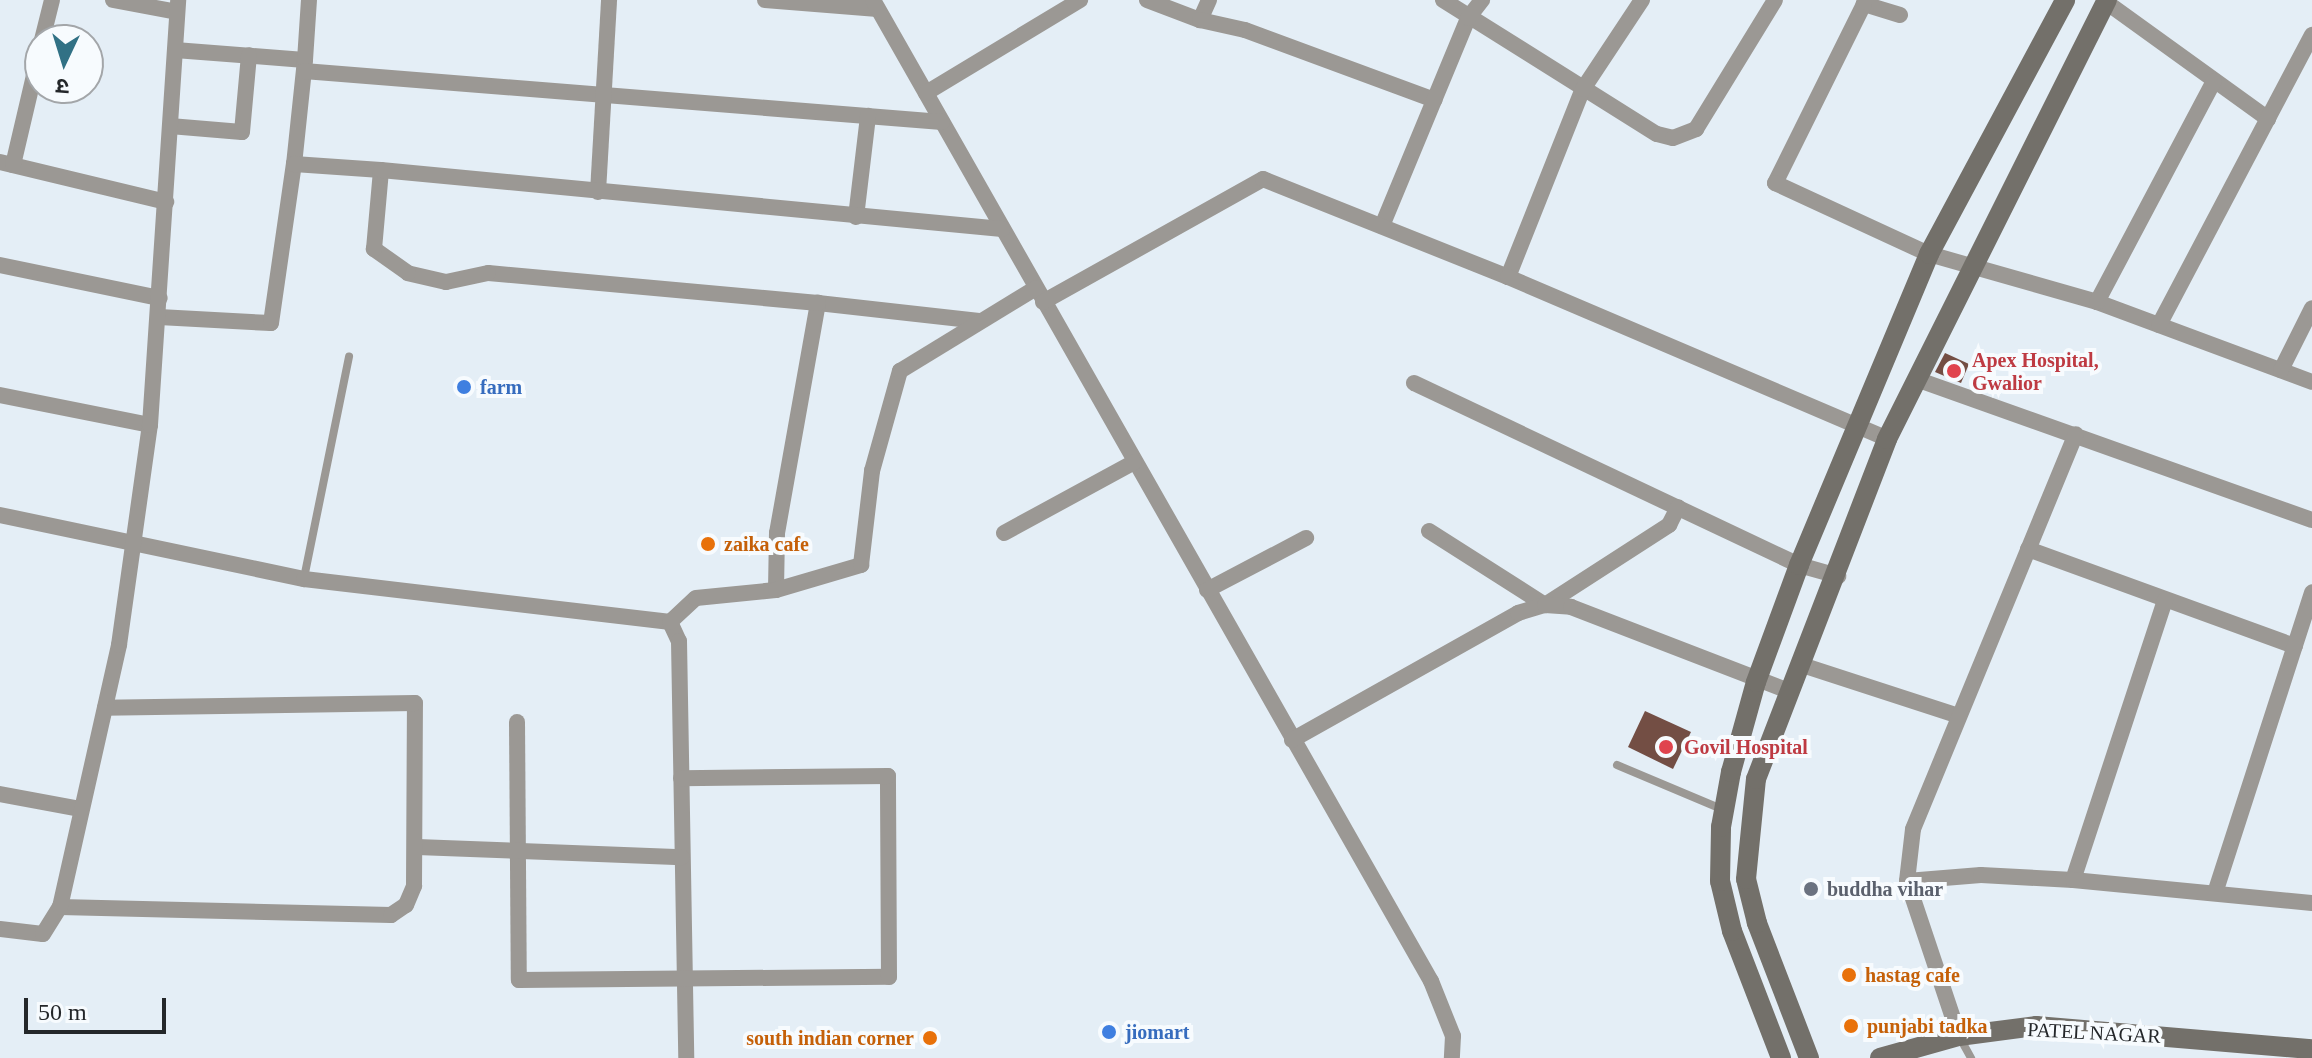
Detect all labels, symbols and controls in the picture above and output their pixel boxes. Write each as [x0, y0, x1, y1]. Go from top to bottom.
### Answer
north arrow [24, 24, 104, 104]
text: उ [55, 74, 70, 99]
place label: Apex Hospital, Gwalior [1972, 348, 2099, 395]
marker: Apex Hospital, Gwalior [1943, 360, 1965, 382]
place label: farm [480, 375, 522, 399]
marker: farm [455, 378, 473, 396]
place label: zaika cafe [724, 532, 809, 556]
marker: zaika cafe [699, 535, 717, 553]
place label: Govil Hospital [1684, 735, 1808, 759]
marker: Govil Hospital [1655, 736, 1677, 758]
place label: buddha vihar [1827, 877, 1943, 901]
marker: buddha vihar [1802, 880, 1820, 898]
place label: hastag cafe [1865, 963, 1960, 987]
marker: hastag cafe [1840, 966, 1858, 984]
scale bar [28, 982, 170, 1032]
text: 50 m [38, 999, 87, 1025]
place label: punjabi tadka [1867, 1014, 1988, 1038]
marker: punjabi tadka [1842, 1017, 1860, 1035]
street label: PATEL NAGAR [2026, 1018, 2162, 1048]
place label: jiomart [1125, 1020, 1189, 1044]
marker: jiomart [1100, 1023, 1118, 1041]
place label: south indian corner [746, 1026, 914, 1050]
marker: south indian corner [921, 1029, 939, 1047]

